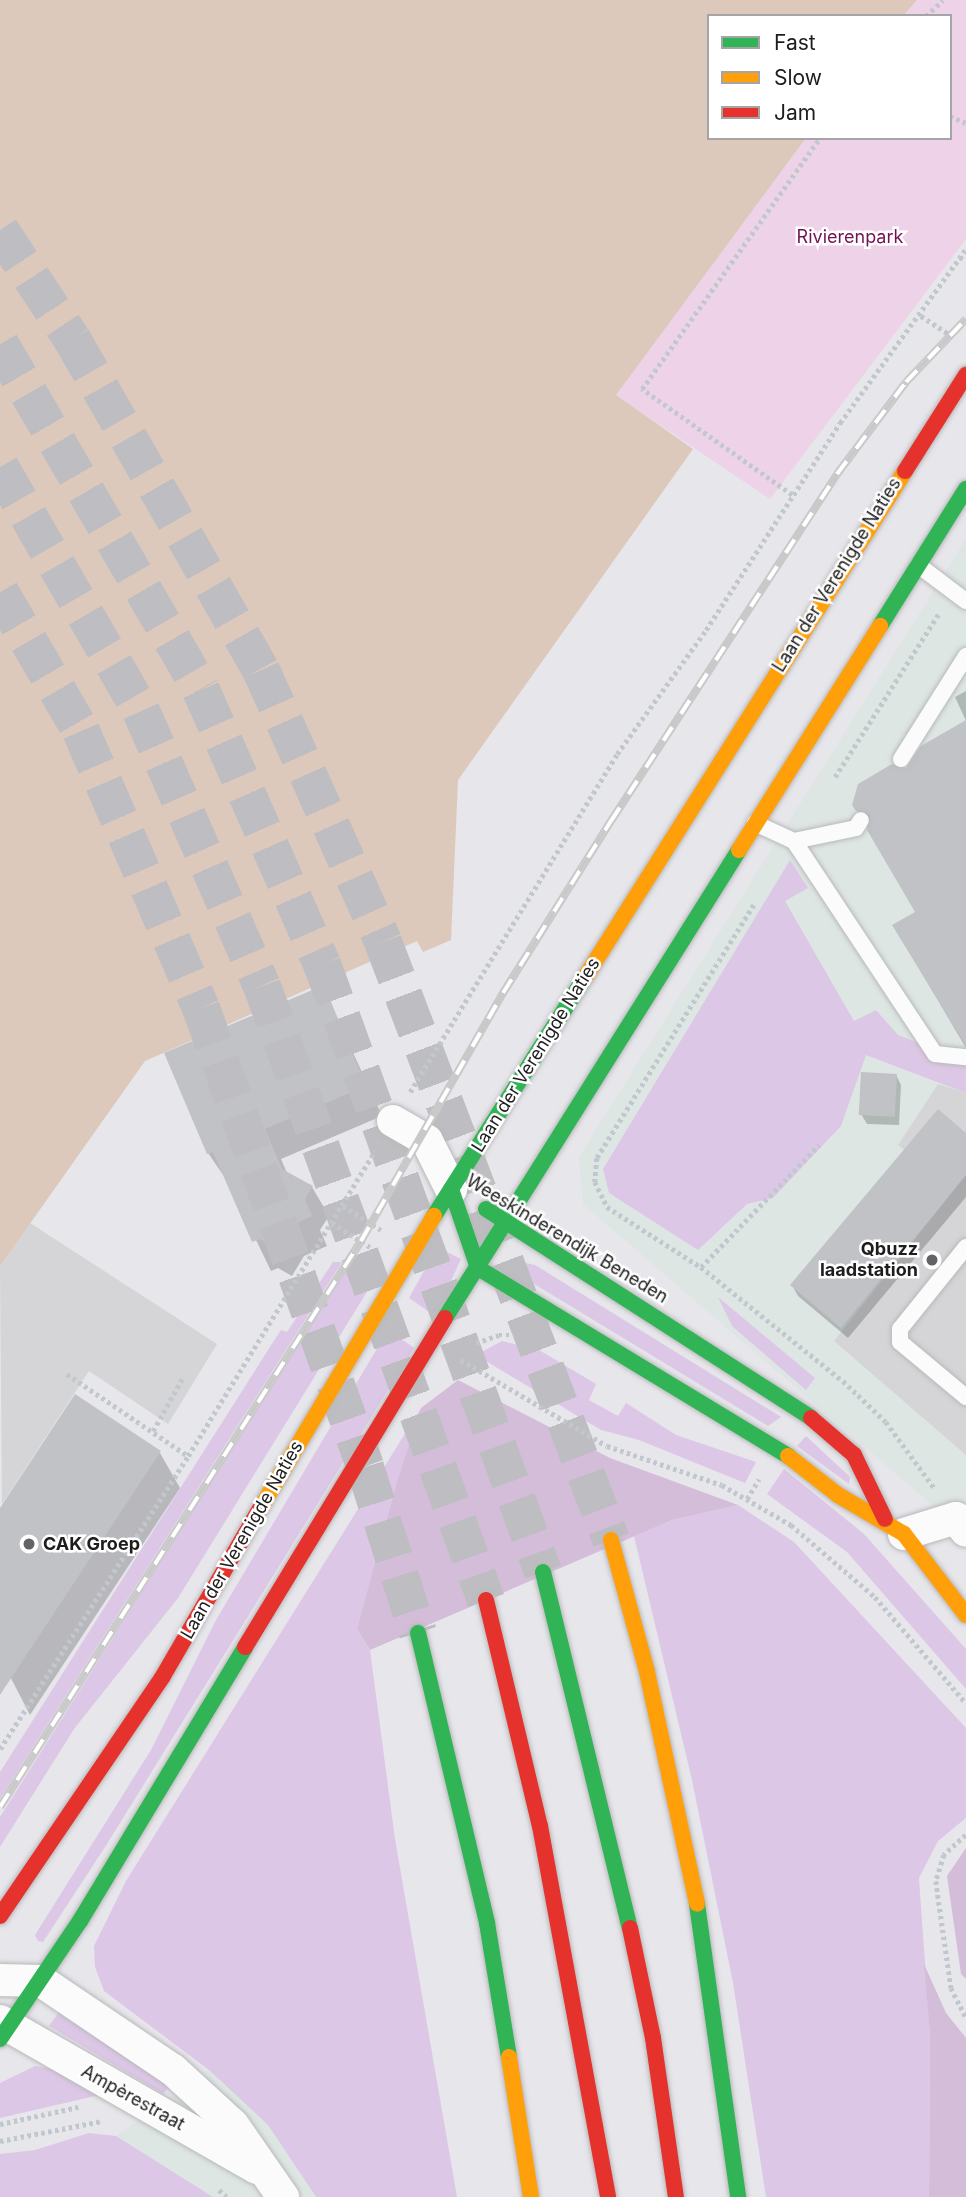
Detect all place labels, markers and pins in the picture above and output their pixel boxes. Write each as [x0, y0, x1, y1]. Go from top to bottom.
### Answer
place label: Qbuzz laadstation [820, 1239, 918, 1282]
marker: Qbuzz laadstation [924, 1252, 940, 1268]
place label: CAK Groep [43, 1533, 140, 1555]
marker: CAK Groep [21, 1536, 37, 1552]

